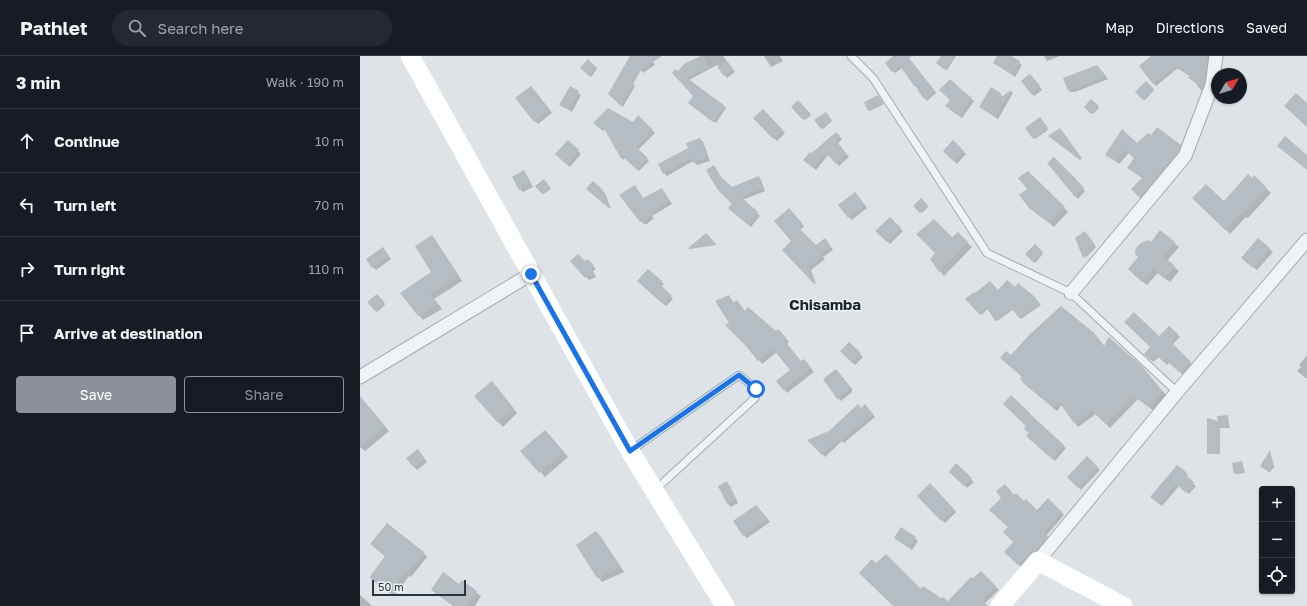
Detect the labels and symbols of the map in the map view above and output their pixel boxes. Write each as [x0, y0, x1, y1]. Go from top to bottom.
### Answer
north arrow [1211, 68, 1247, 104]
route end [522, 265, 540, 283]
district label: Chisamba [789, 295, 861, 313]
route start [747, 380, 765, 398]
scale bar [372, 578, 466, 597]

